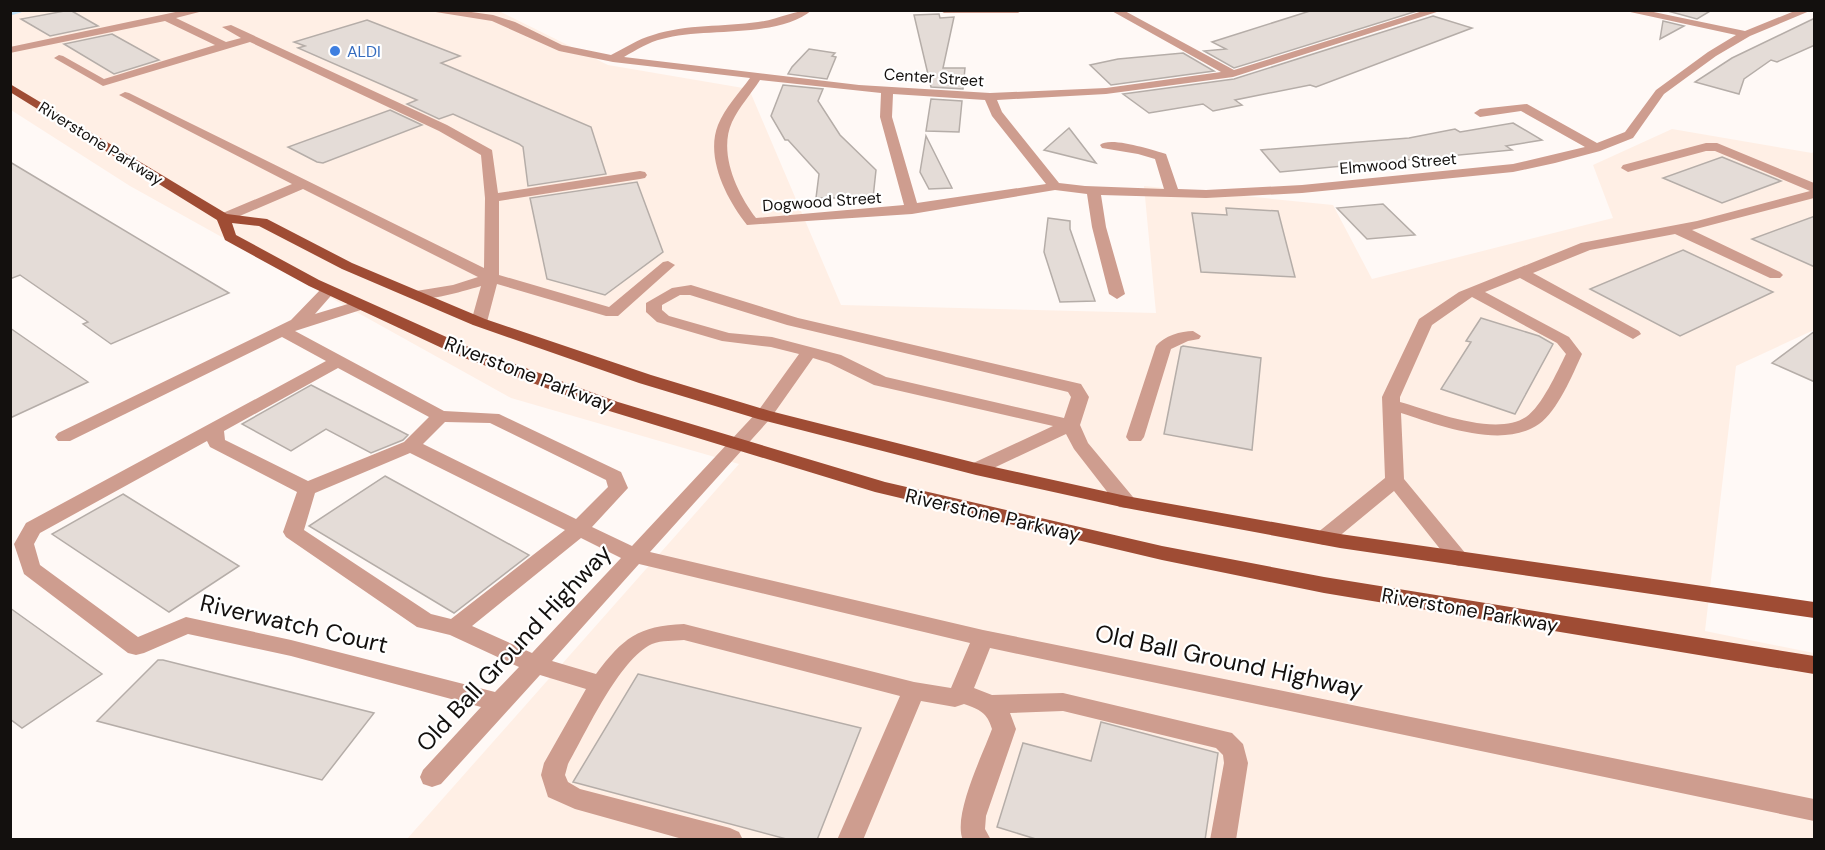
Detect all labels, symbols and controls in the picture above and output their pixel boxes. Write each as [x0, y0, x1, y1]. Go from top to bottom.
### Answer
place label: ALDI [347, 41, 381, 62]
marker: ALDI [328, 44, 342, 58]
street label: Center Street [883, 64, 985, 91]
street label: Riverstone Parkway [35, 97, 167, 190]
street label: Elmwood Street [1339, 148, 1457, 179]
street label: Dogwood Street [762, 187, 882, 216]
street label: Riverstone Parkway [441, 330, 617, 418]
street label: Riverstone Parkway [903, 482, 1083, 548]
street label: Old Ball Ground Highway [409, 537, 618, 758]
street label: Riverstone Parkway [1380, 582, 1560, 638]
street label: Riverwatch Court [197, 587, 391, 660]
street label: Old Ball Ground Highway [1092, 617, 1366, 704]

